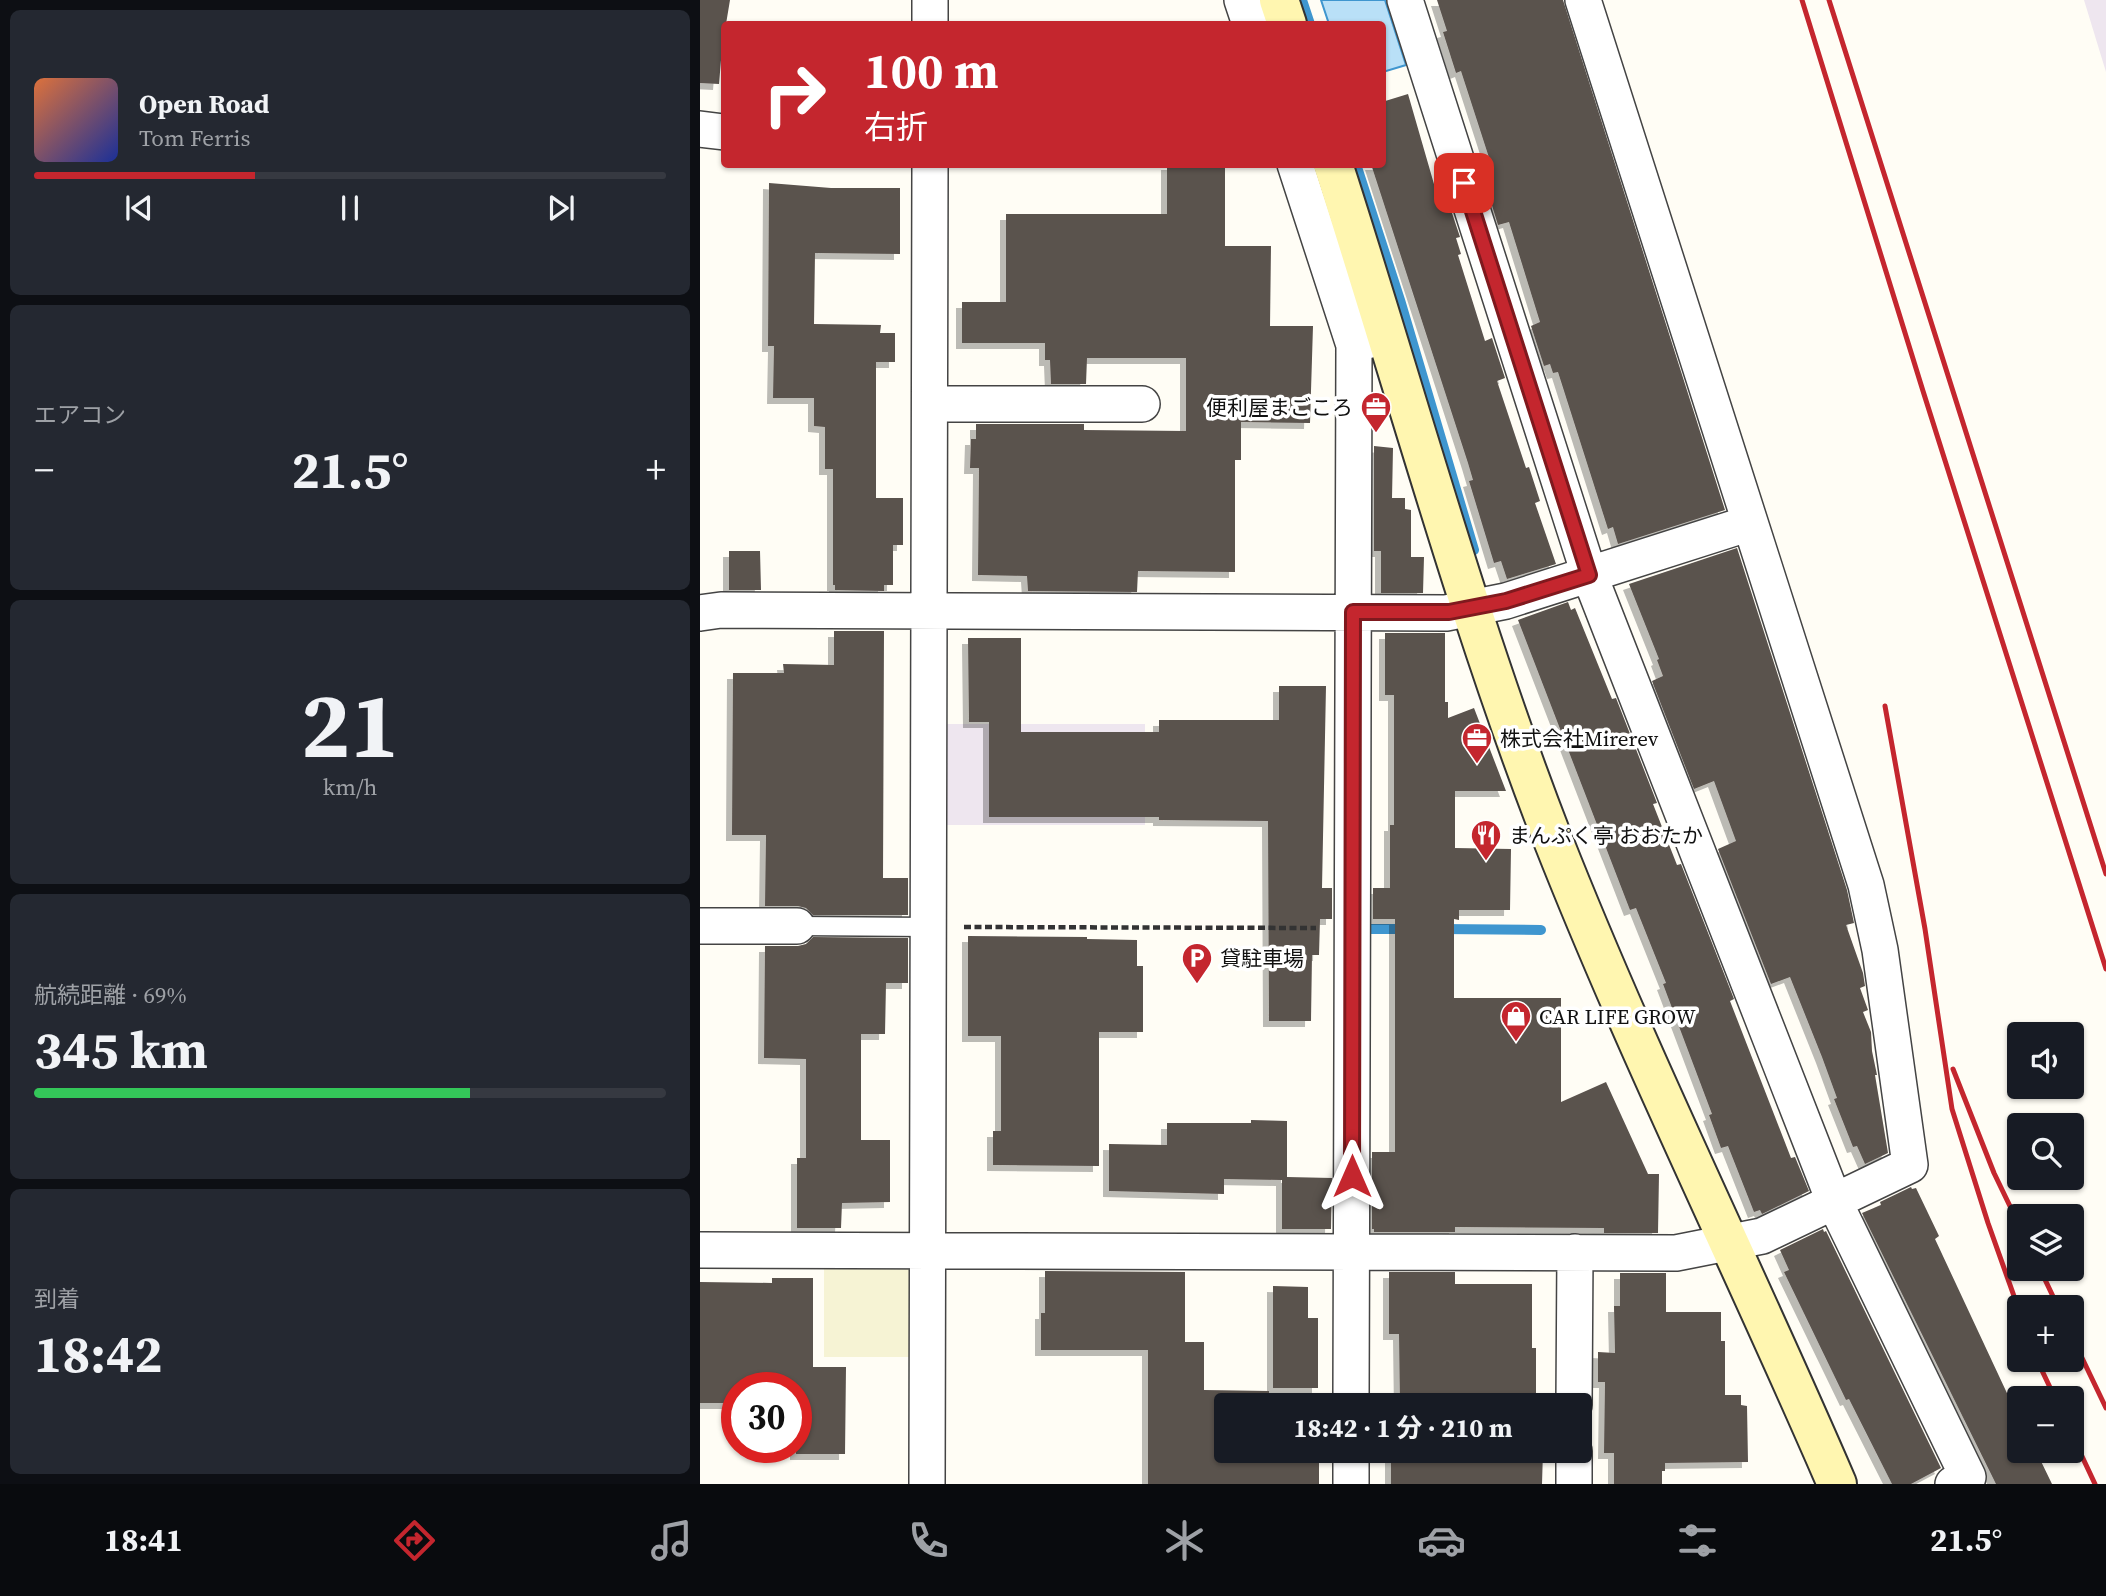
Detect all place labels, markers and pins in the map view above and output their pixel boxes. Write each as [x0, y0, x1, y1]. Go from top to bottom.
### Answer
pin [1434, 153, 1494, 213]
office icon: 便利屋まごころ [1359, 390, 1393, 434]
place label: 便利屋まごころ [1206, 393, 1353, 422]
office icon: 株式会社Mirerev [1460, 721, 1494, 765]
place label: 株式会社Mirerev [1500, 724, 1659, 753]
restaurant icon: まんぷく亭 おおたか [1469, 818, 1503, 862]
place label: まんぷく亭 おおたか [1509, 821, 1703, 850]
parking icon: 貸駐車場 [1180, 941, 1214, 985]
place label: 貸駐車場 [1220, 944, 1304, 973]
shop icon: CAR LIFE GROW [1499, 999, 1533, 1043]
place label: CAR LIFE GROW [1539, 1002, 1697, 1031]

